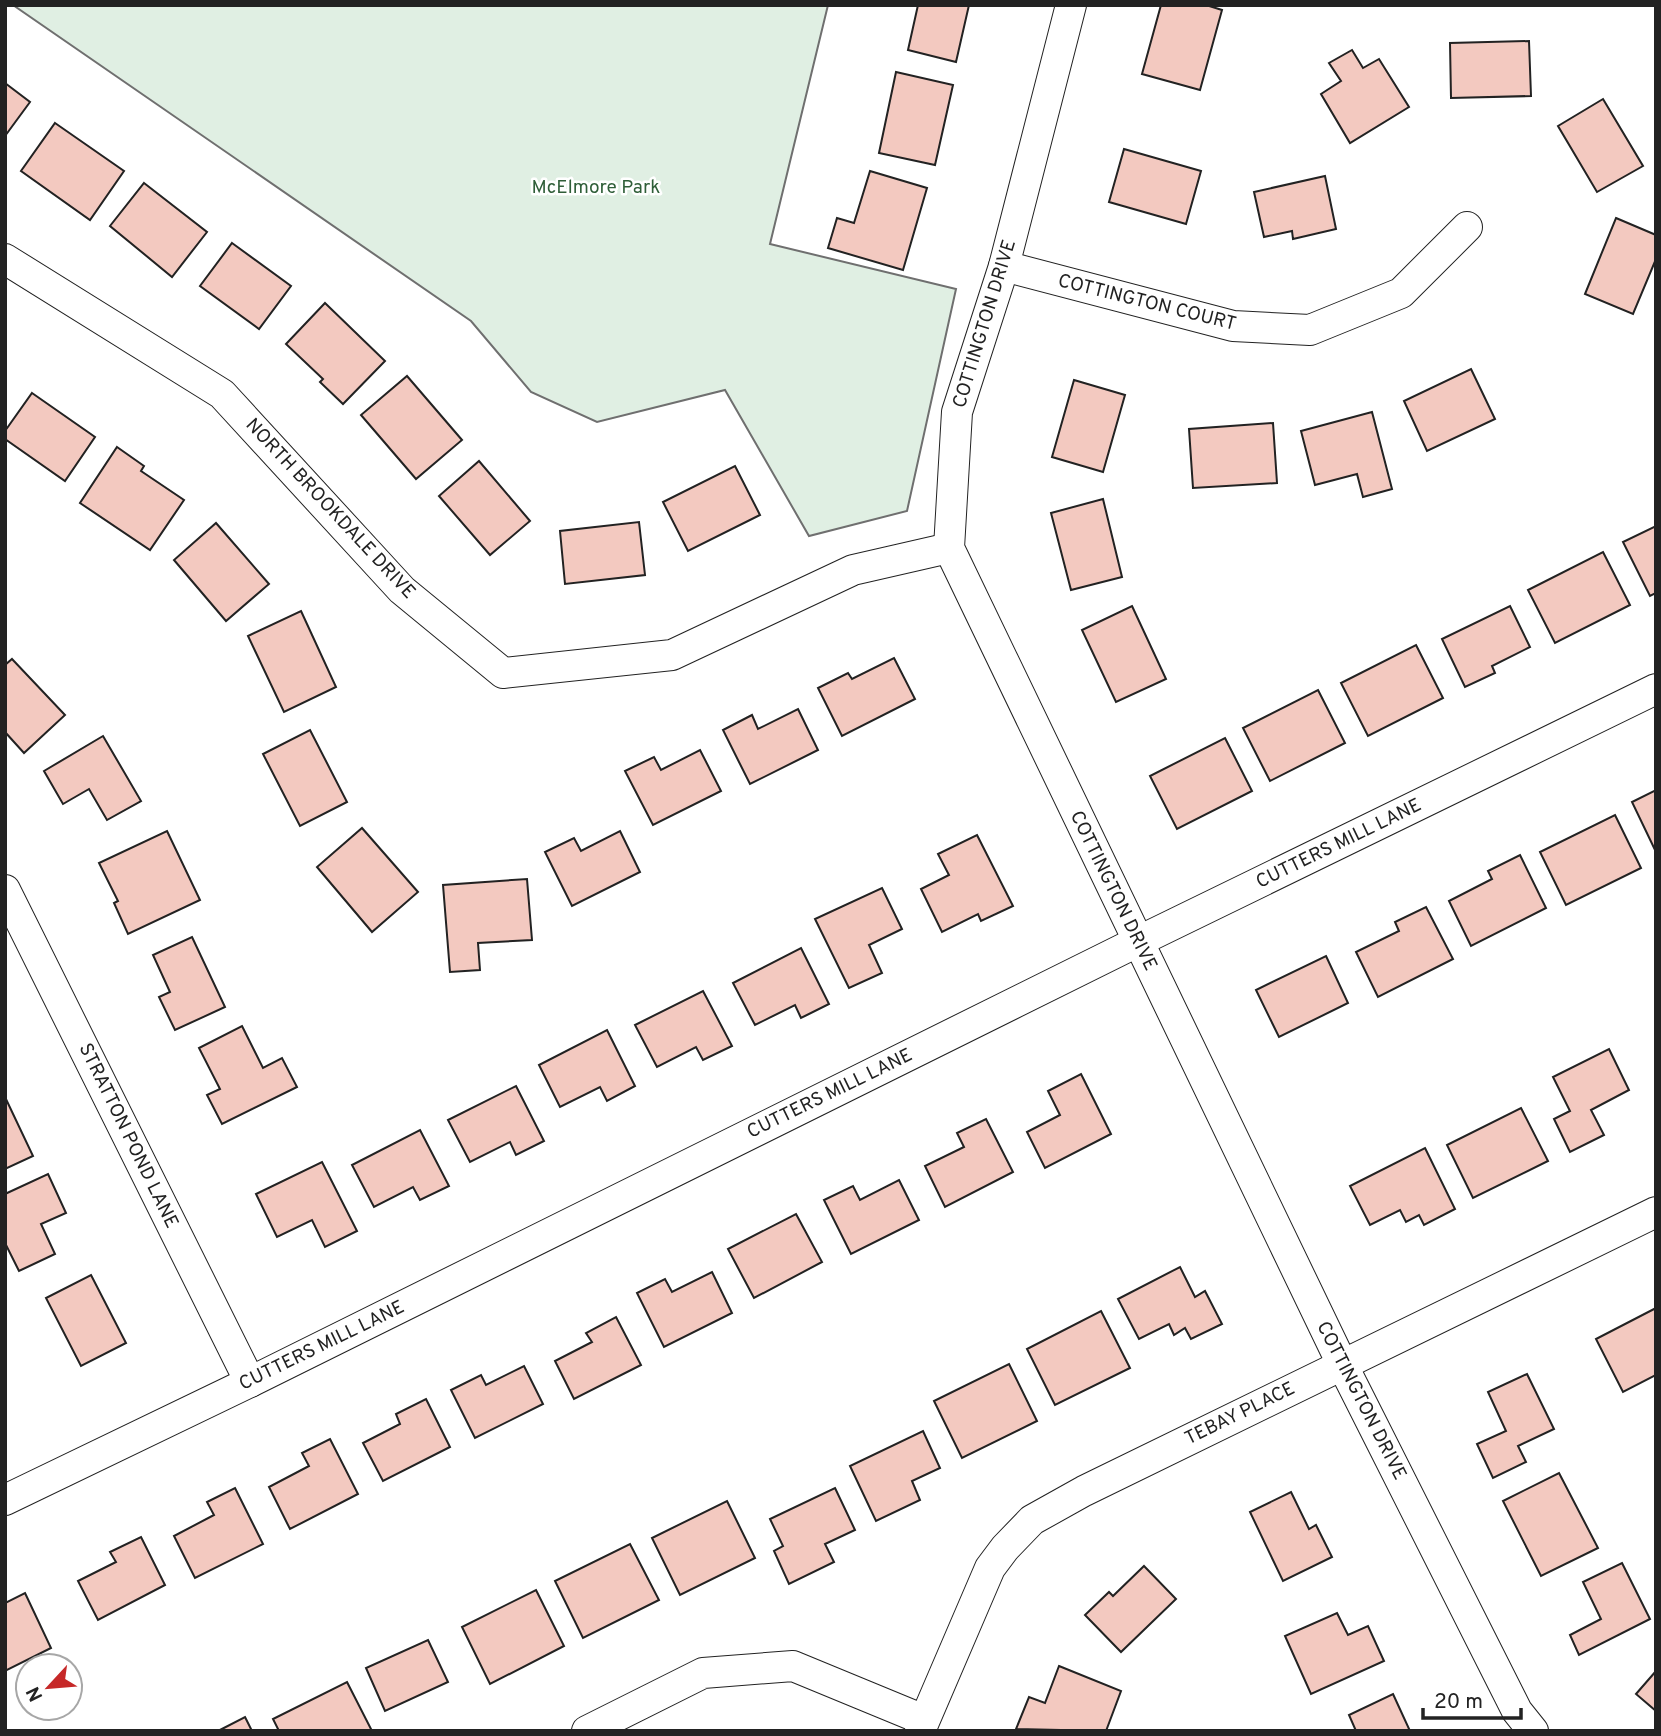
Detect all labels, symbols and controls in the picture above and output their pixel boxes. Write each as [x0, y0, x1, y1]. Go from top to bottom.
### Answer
park label: McElmore Park [532, 176, 660, 200]
street label: COTTINGTON DRIVE [948, 237, 1022, 411]
street label: COTTINGTON COURT [1055, 269, 1239, 337]
street label: NORTH BROOKDALE DRIVE [240, 414, 420, 604]
street label: CUTTERS MILL LANE [1252, 794, 1426, 894]
street label: COTTINGTON DRIVE [1064, 807, 1162, 975]
street label: STRATTON POND LANE [73, 1040, 183, 1232]
street label: CUTTERS MILL LANE [743, 1044, 917, 1144]
street label: CUTTERS MILL LANE [235, 1296, 409, 1396]
street label: COTTINGTON DRIVE [1311, 1318, 1411, 1484]
street label: TEBAY PLACE [1181, 1377, 1299, 1451]
north arrow [14, 1652, 84, 1722]
scale bar [1423, 1676, 1521, 1720]
text: N [22, 1682, 49, 1705]
text: 20 m [1434, 1689, 1483, 1716]

